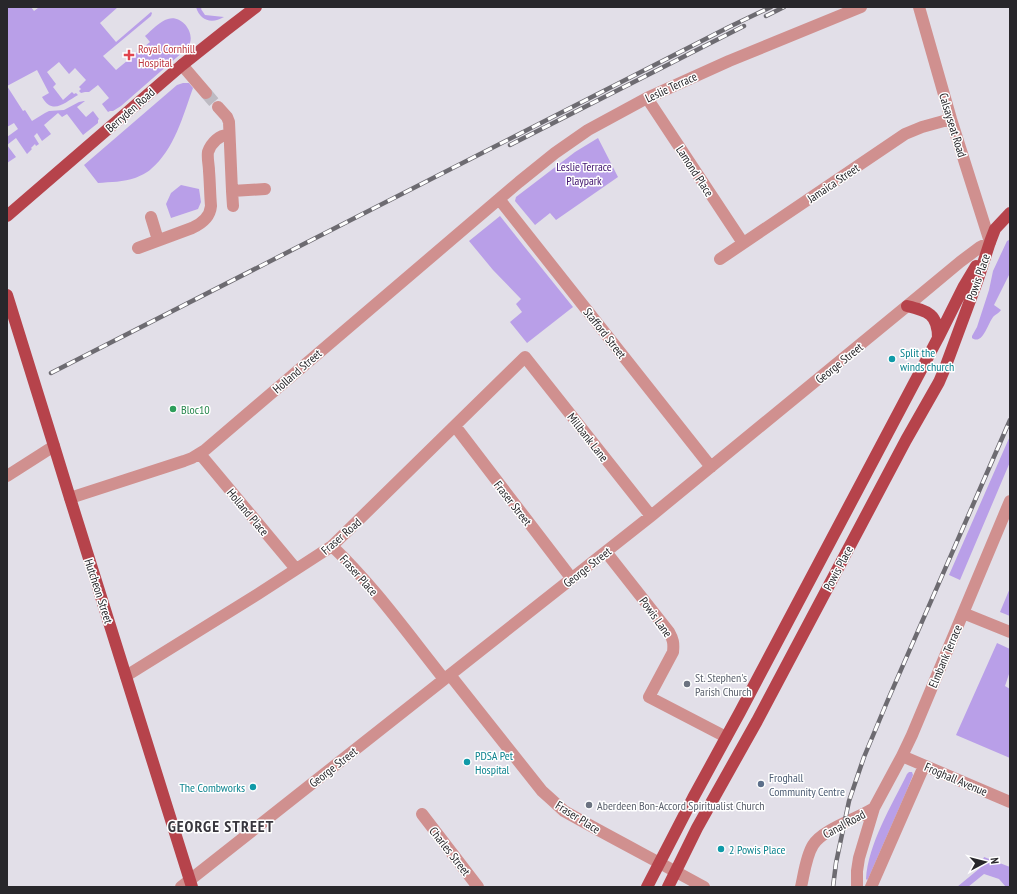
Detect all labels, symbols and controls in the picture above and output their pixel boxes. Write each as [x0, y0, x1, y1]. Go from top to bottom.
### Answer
place label: Royal Cornhill Hospital [138, 41, 196, 70]
marker: Royal Cornhill Hospital [123, 49, 135, 61]
street label: Leslie Terrace [643, 68, 699, 106]
street label: Berryden Road [102, 85, 158, 135]
street label: Calsayseat Road [936, 91, 970, 159]
street label: Lamond Place [673, 143, 717, 199]
park label: Leslie Terrace Playpark [556, 159, 612, 188]
street label: Jamaica Street [803, 160, 862, 206]
street label: Powis Place [963, 252, 993, 302]
street label: Stafford Street [581, 305, 630, 362]
street label: George Street [812, 339, 866, 387]
street label: Holland Street [269, 345, 325, 396]
place label: Split the winds church [900, 345, 954, 374]
marker: Split the winds church [887, 354, 897, 364]
place label: Bloc10 [181, 402, 210, 417]
marker: Bloc10 [168, 404, 178, 414]
street label: Millbank Lane [564, 410, 612, 464]
street label: Fraser Street [491, 478, 536, 529]
street label: Holland Place [224, 485, 272, 539]
street label: Fraser Road [318, 514, 364, 558]
street label: George Street [560, 543, 615, 590]
street label: Powis Place [820, 543, 856, 593]
street label: Fraser Place [337, 551, 381, 599]
street label: Hutcheon Street [82, 557, 117, 626]
street label: Powis Lane [636, 594, 676, 640]
street label: Elmbank Terrace [925, 622, 965, 690]
place label: St. Stephen's Parish Church [695, 670, 752, 699]
marker: St. Stephen's Parish Church [682, 679, 692, 689]
street label: George Street [306, 743, 361, 790]
place label: PDSA Pet Hospital [475, 748, 514, 777]
marker: PDSA Pet Hospital [462, 757, 472, 767]
street label: Froghall Avenue [922, 759, 990, 799]
place label: Froghall Community Centre [769, 770, 845, 799]
marker: Froghall Community Centre [756, 779, 766, 789]
place label: The Combworks [179, 780, 245, 795]
marker: The Combworks [248, 782, 258, 792]
street label: Fraser Place [553, 797, 603, 837]
place label: Aberdeen Bon-Accord Spiritualist Church [597, 798, 765, 813]
marker: Aberdeen Bon-Accord Spiritualist Church [584, 800, 594, 810]
street label: Canal Road [820, 807, 868, 841]
district label: GEORGE STREET [168, 816, 274, 836]
street label: Charles Street [426, 824, 474, 879]
place label: 2 Powis Place [729, 842, 785, 857]
north arrow [965, 842, 1005, 882]
marker: 2 Powis Place [716, 844, 726, 854]
text: N [988, 857, 1002, 865]

